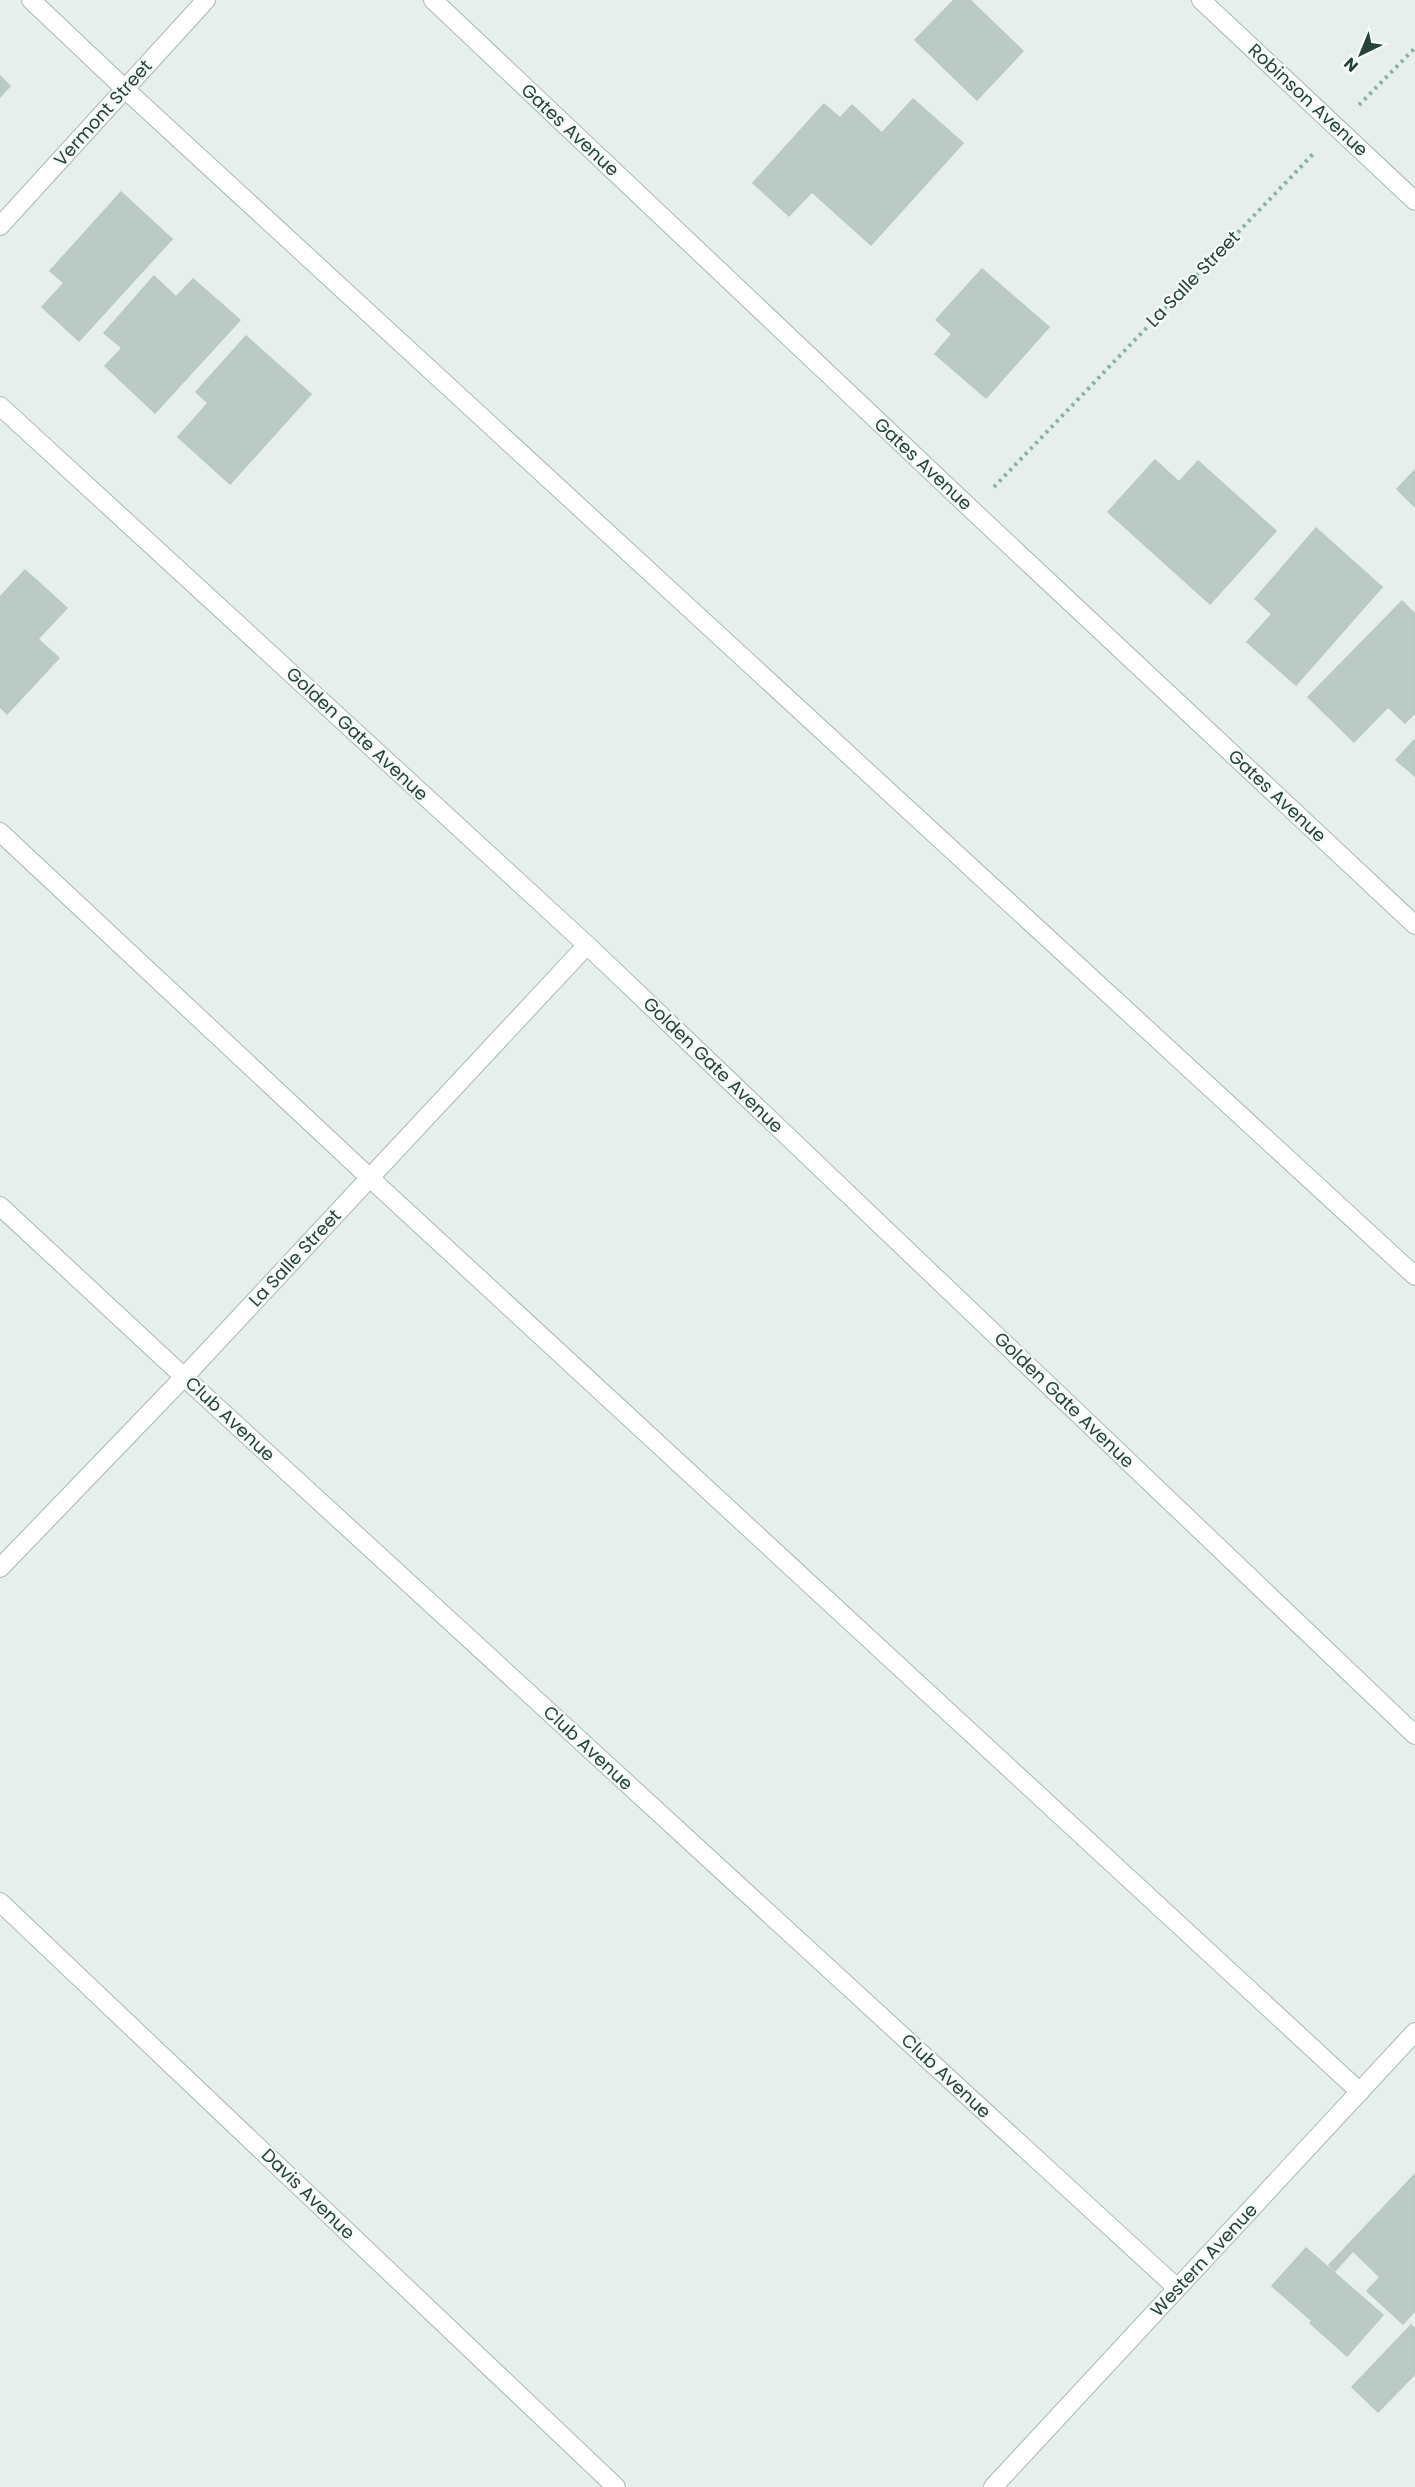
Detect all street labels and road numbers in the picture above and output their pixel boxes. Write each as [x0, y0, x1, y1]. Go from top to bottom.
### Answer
street label: Robinson Avenue [1243, 37, 1374, 162]
street label: Vermont Street [48, 54, 157, 171]
street label: Gates Avenue [516, 78, 625, 182]
street label: La Salle Street [1140, 225, 1245, 332]
street label: Gates Avenue [869, 412, 978, 516]
street label: Golden Gate Avenue [281, 661, 434, 806]
street label: Gates Avenue [1223, 744, 1332, 848]
street label: Golden Gate Avenue [638, 991, 789, 1138]
street label: La Salle Street [243, 1203, 346, 1312]
street label: Golden Gate Avenue [989, 1326, 1140, 1473]
street label: Club Avenue [180, 1370, 281, 1467]
street label: Club Avenue [538, 1699, 639, 1796]
street label: Club Avenue [896, 2027, 997, 2124]
street label: Davis Avenue [256, 2143, 361, 2245]
street label: Western Avenue [1145, 2198, 1263, 2322]

